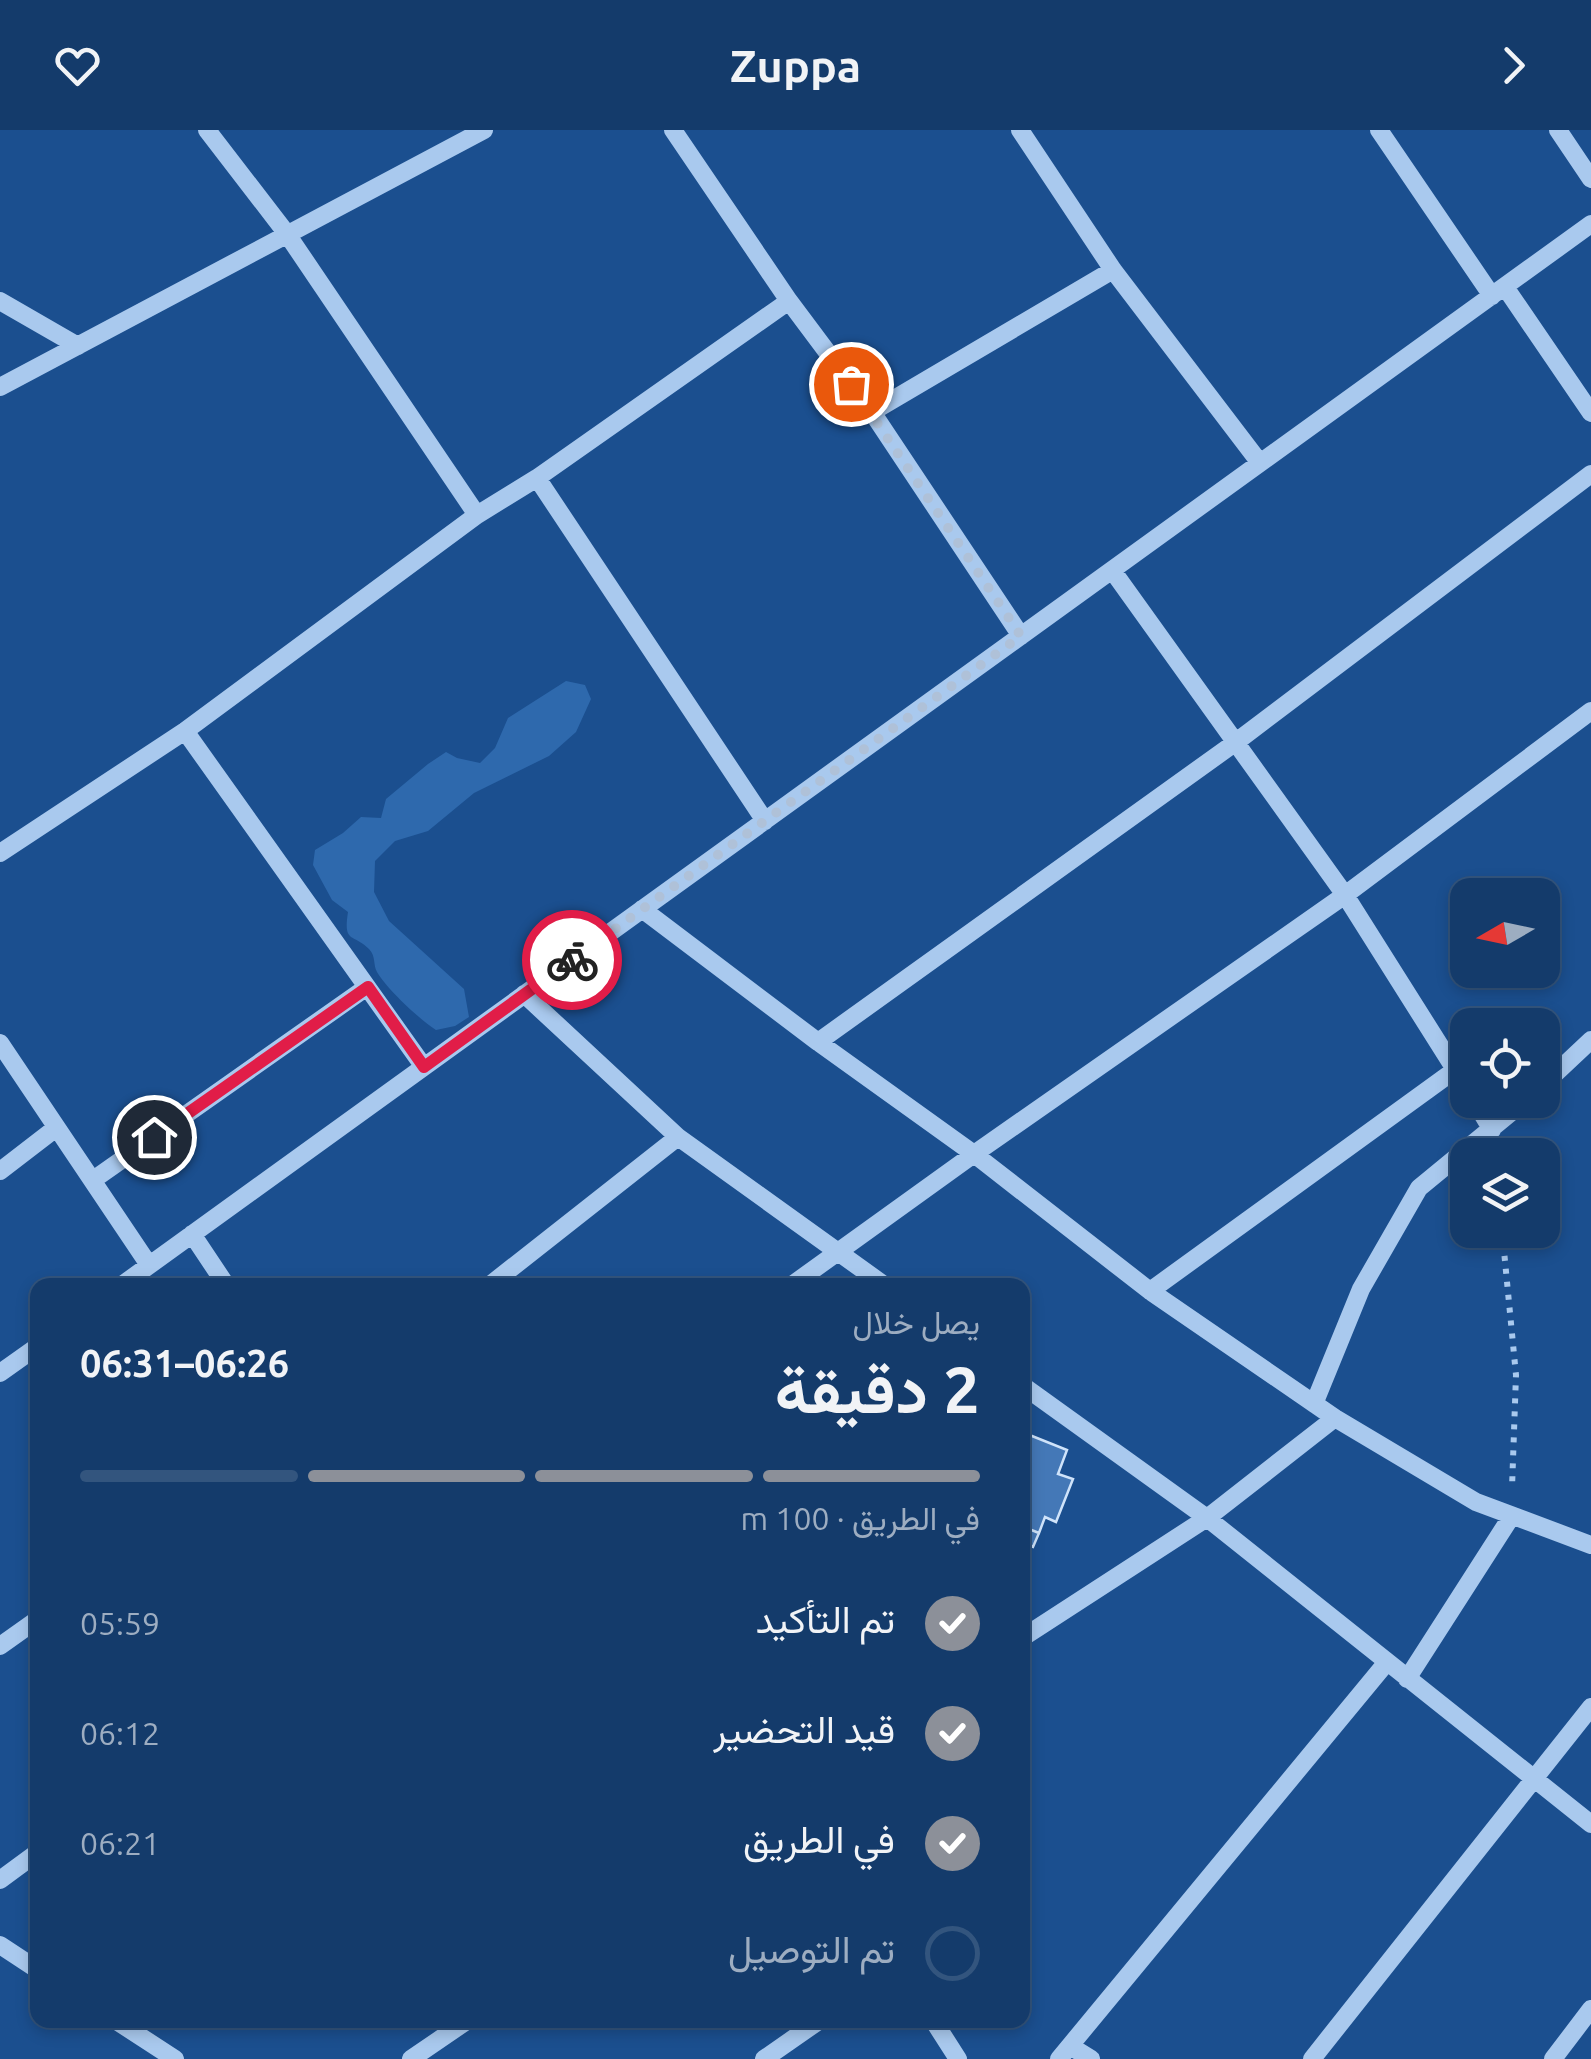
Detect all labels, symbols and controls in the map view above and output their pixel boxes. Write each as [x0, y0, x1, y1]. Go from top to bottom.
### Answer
icon: heart [50, 38, 105, 93]
icon: forward [1486, 38, 1541, 93]
text: Zuppa [730, 40, 861, 91]
pin [809, 342, 894, 427]
icon: bag [824, 357, 879, 412]
north arrow [1450, 878, 1560, 988]
map controls [1450, 878, 1560, 1248]
courier [522, 910, 622, 1010]
icon: bike [545, 933, 600, 988]
button: locate [1450, 1008, 1560, 1118]
pin [112, 1095, 197, 1180]
icon: home [127, 1110, 182, 1165]
button: layers [1450, 1138, 1560, 1248]
text: يصل خلال [853, 1304, 980, 1340]
text: 06:26–06:31 [80, 1342, 289, 1384]
text: 2 دقيقة [775, 1352, 980, 1425]
text: في الطريق · 100 m [740, 1500, 980, 1536]
icon: check [925, 1596, 980, 1651]
text: تم التأكيد [755, 1598, 895, 1640]
text: 05:59 [80, 1605, 160, 1641]
icon: check [925, 1706, 980, 1761]
text: قيد التحضير [713, 1708, 895, 1750]
text: 06:12 [80, 1715, 160, 1751]
icon: check [925, 1816, 980, 1871]
text: في الطريق [743, 1818, 895, 1860]
text: 06:21 [80, 1825, 160, 1861]
text: تم التوصيل [728, 1928, 895, 1970]

